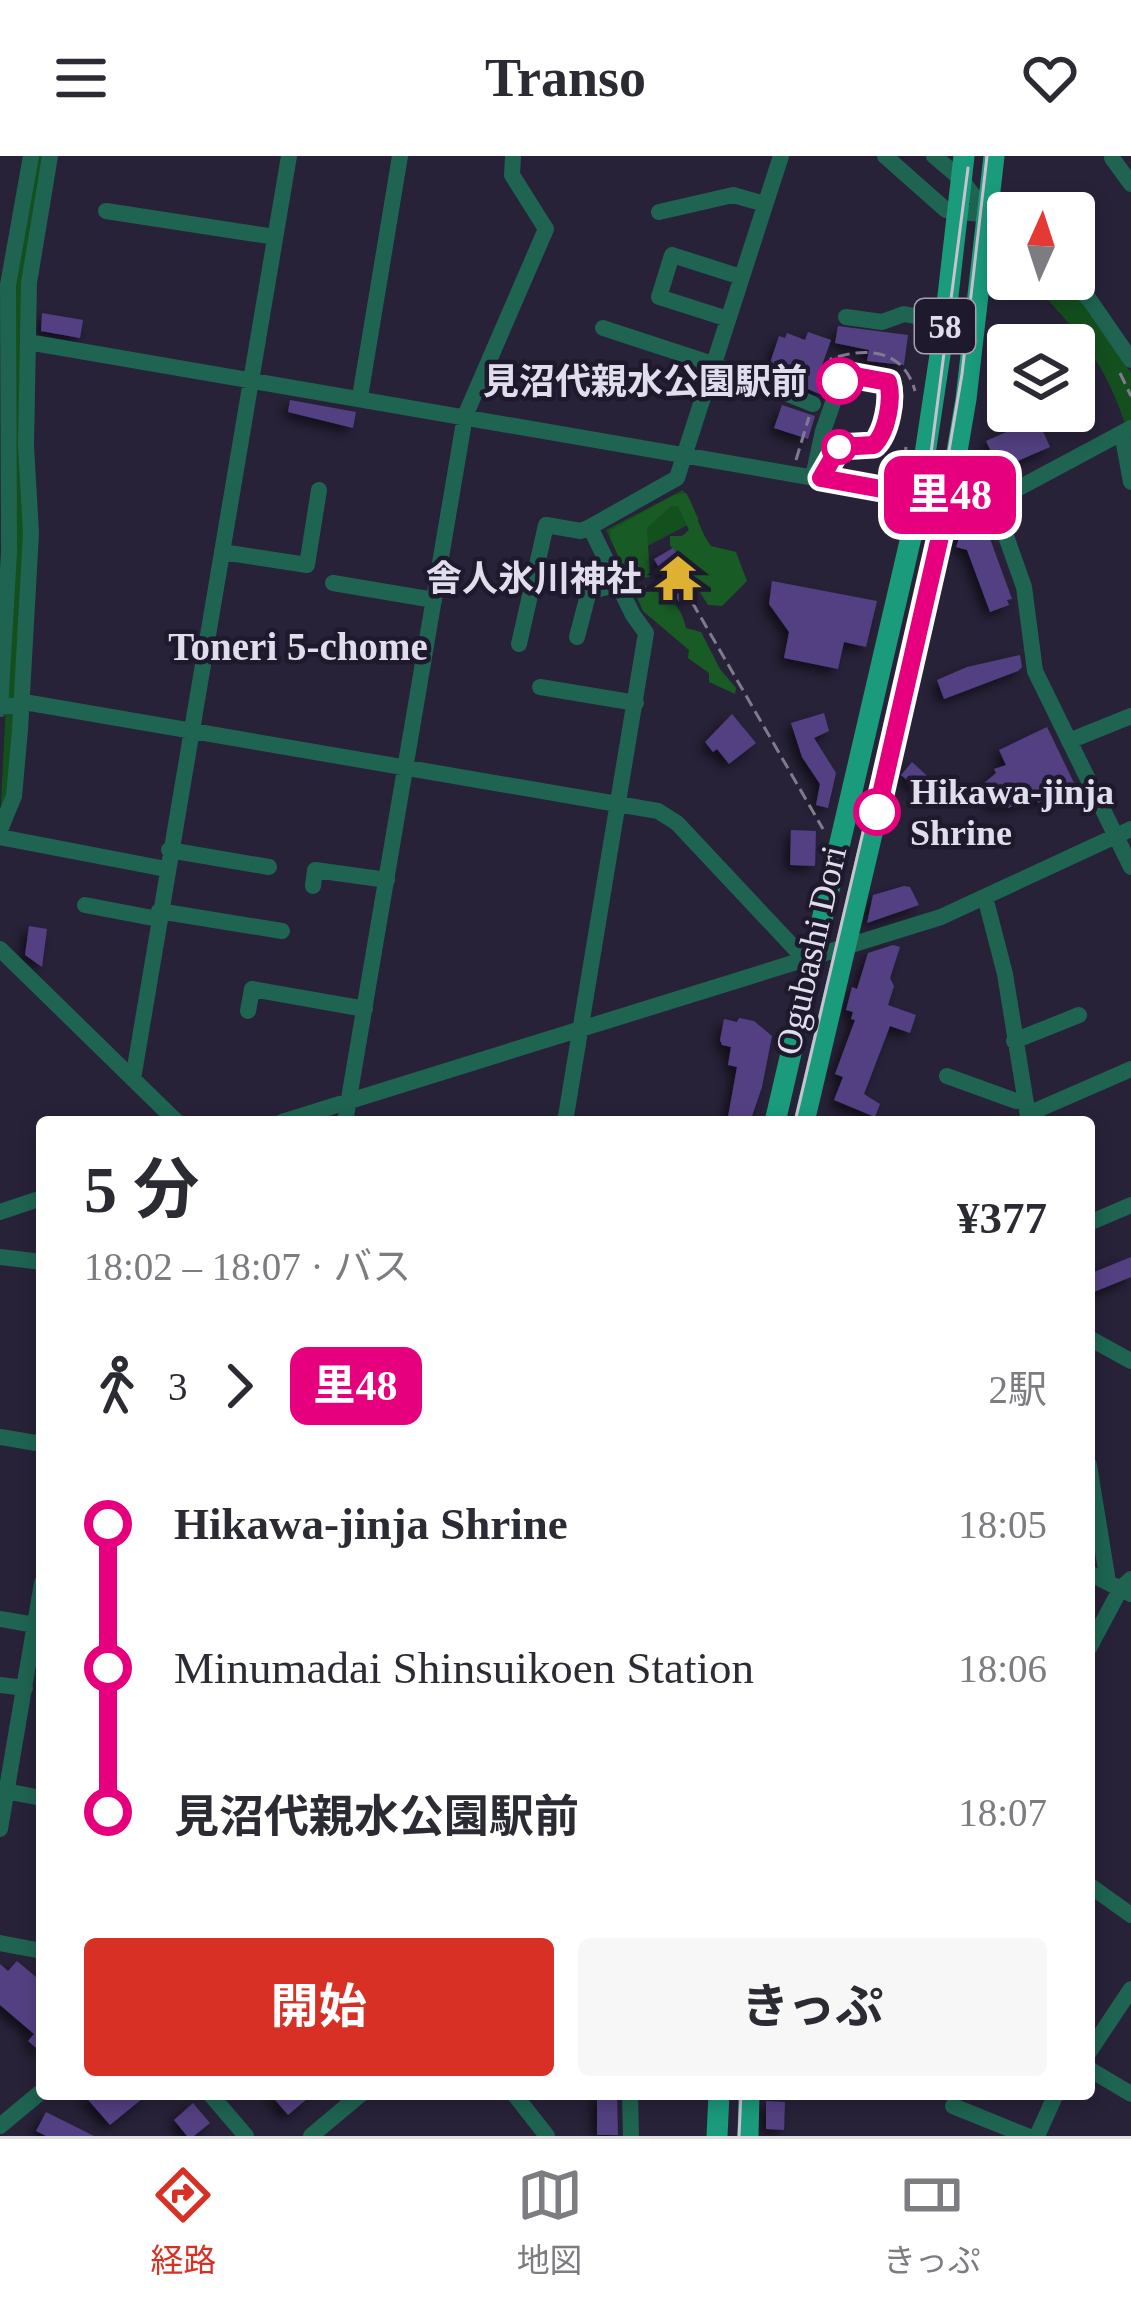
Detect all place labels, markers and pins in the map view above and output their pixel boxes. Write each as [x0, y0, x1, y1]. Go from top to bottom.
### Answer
marker: 見沼代親水公園駅前 [818, 359, 862, 403]
place label: 見沼代親水公園駅前 [483, 362, 807, 402]
unlabelled marker [823, 431, 855, 463]
temple icon: 舎人氷川神社 [653, 553, 703, 603]
place label: 舎人氷川神社 [426, 559, 642, 599]
place label: Hikawa-jinja Shrine [910, 772, 1114, 853]
marker: Hikawa-jinja Shrine [855, 790, 899, 834]

